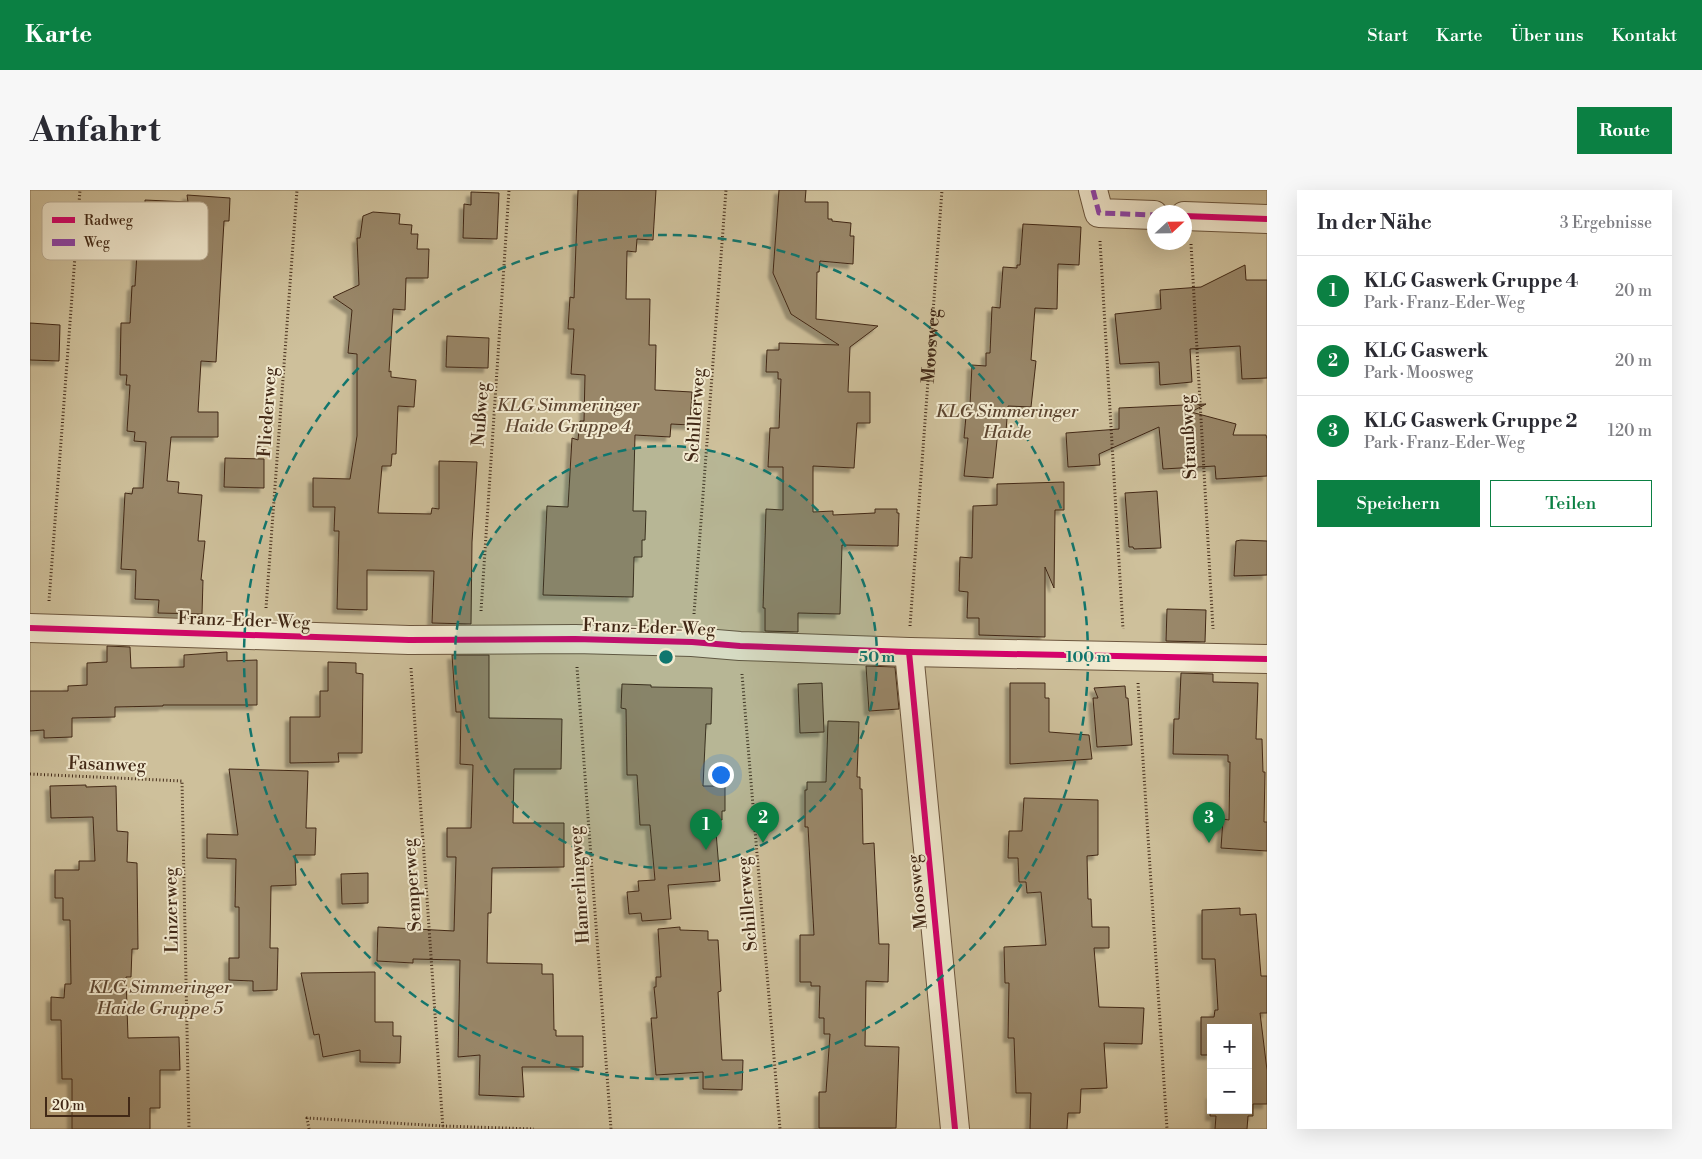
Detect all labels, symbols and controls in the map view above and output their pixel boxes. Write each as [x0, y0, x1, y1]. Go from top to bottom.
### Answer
text: Karte [25, 20, 92, 50]
text: Start [1367, 24, 1408, 47]
text: Karte [1436, 24, 1483, 47]
text: Über uns [1511, 24, 1584, 47]
text: Kontakt [1612, 24, 1677, 47]
button: Route [1577, 107, 1672, 154]
text: Anfahrt [30, 109, 161, 152]
legend [42, 202, 208, 260]
north arrow [1147, 205, 1192, 250]
text: In der Nähe [1317, 210, 1432, 236]
text: Radweg [84, 212, 134, 230]
text: 3 Ergebnisse [1560, 213, 1652, 233]
text: Weg [83, 234, 111, 252]
text: KLG Gaswerk Gruppe 4 [1364, 269, 1578, 293]
text: 1 [1329, 281, 1337, 301]
text: 20 m [1615, 281, 1652, 301]
text: Park · Franz-Eder-Weg [1364, 293, 1525, 313]
street label: Moosweg [917, 307, 945, 384]
text: KLG Gaswerk [1364, 339, 1488, 363]
text: 2 [1328, 351, 1338, 371]
text: 20 m [1615, 351, 1652, 371]
text: Park · Moosweg [1364, 363, 1473, 383]
street label: Fliederweg [253, 365, 282, 458]
street label: Schillerweg [681, 366, 710, 463]
street label: Nußweg [467, 381, 494, 447]
street label: Straußweg [1175, 393, 1202, 480]
park label: KLG Simmeringer Haide Gruppe 4 [497, 394, 640, 438]
park label: KLG Simmeringer Haide [936, 400, 1079, 444]
text: KLG Gaswerk Gruppe 2 [1364, 409, 1577, 433]
text: 3 [1328, 421, 1338, 441]
text: 120 m [1608, 421, 1652, 441]
text: Park · Franz-Eder-Weg [1364, 433, 1525, 453]
button: Speichern [1317, 480, 1480, 527]
button: Teilen [1490, 480, 1652, 527]
street label: Franz-Eder-Weg [177, 607, 312, 634]
street label: Franz-Eder-Weg [582, 614, 717, 641]
centre of rings [657, 648, 675, 666]
text: 50 m [859, 648, 895, 667]
text: 100 m [1066, 648, 1111, 667]
street label: Fasanweg [67, 752, 147, 777]
your location [708, 762, 734, 788]
pin: 2 [747, 802, 779, 843]
pin: 3 [1193, 802, 1225, 843]
pin: 1 [690, 809, 722, 850]
street label: Hamerlingweg [564, 825, 595, 945]
street label: Semperweg [398, 837, 427, 933]
street label: Moosweg [902, 853, 933, 930]
street label: Schillerweg [732, 855, 763, 952]
street label: Linzerweg [159, 866, 184, 953]
park label: KLG Simmeringer Haide Gruppe 5 [89, 976, 232, 1020]
map controls [1207, 1024, 1252, 1114]
button: + [1207, 1024, 1252, 1069]
button: − [1207, 1069, 1252, 1114]
scale bar [45, 1094, 130, 1117]
text: 20 m [52, 1097, 84, 1115]

